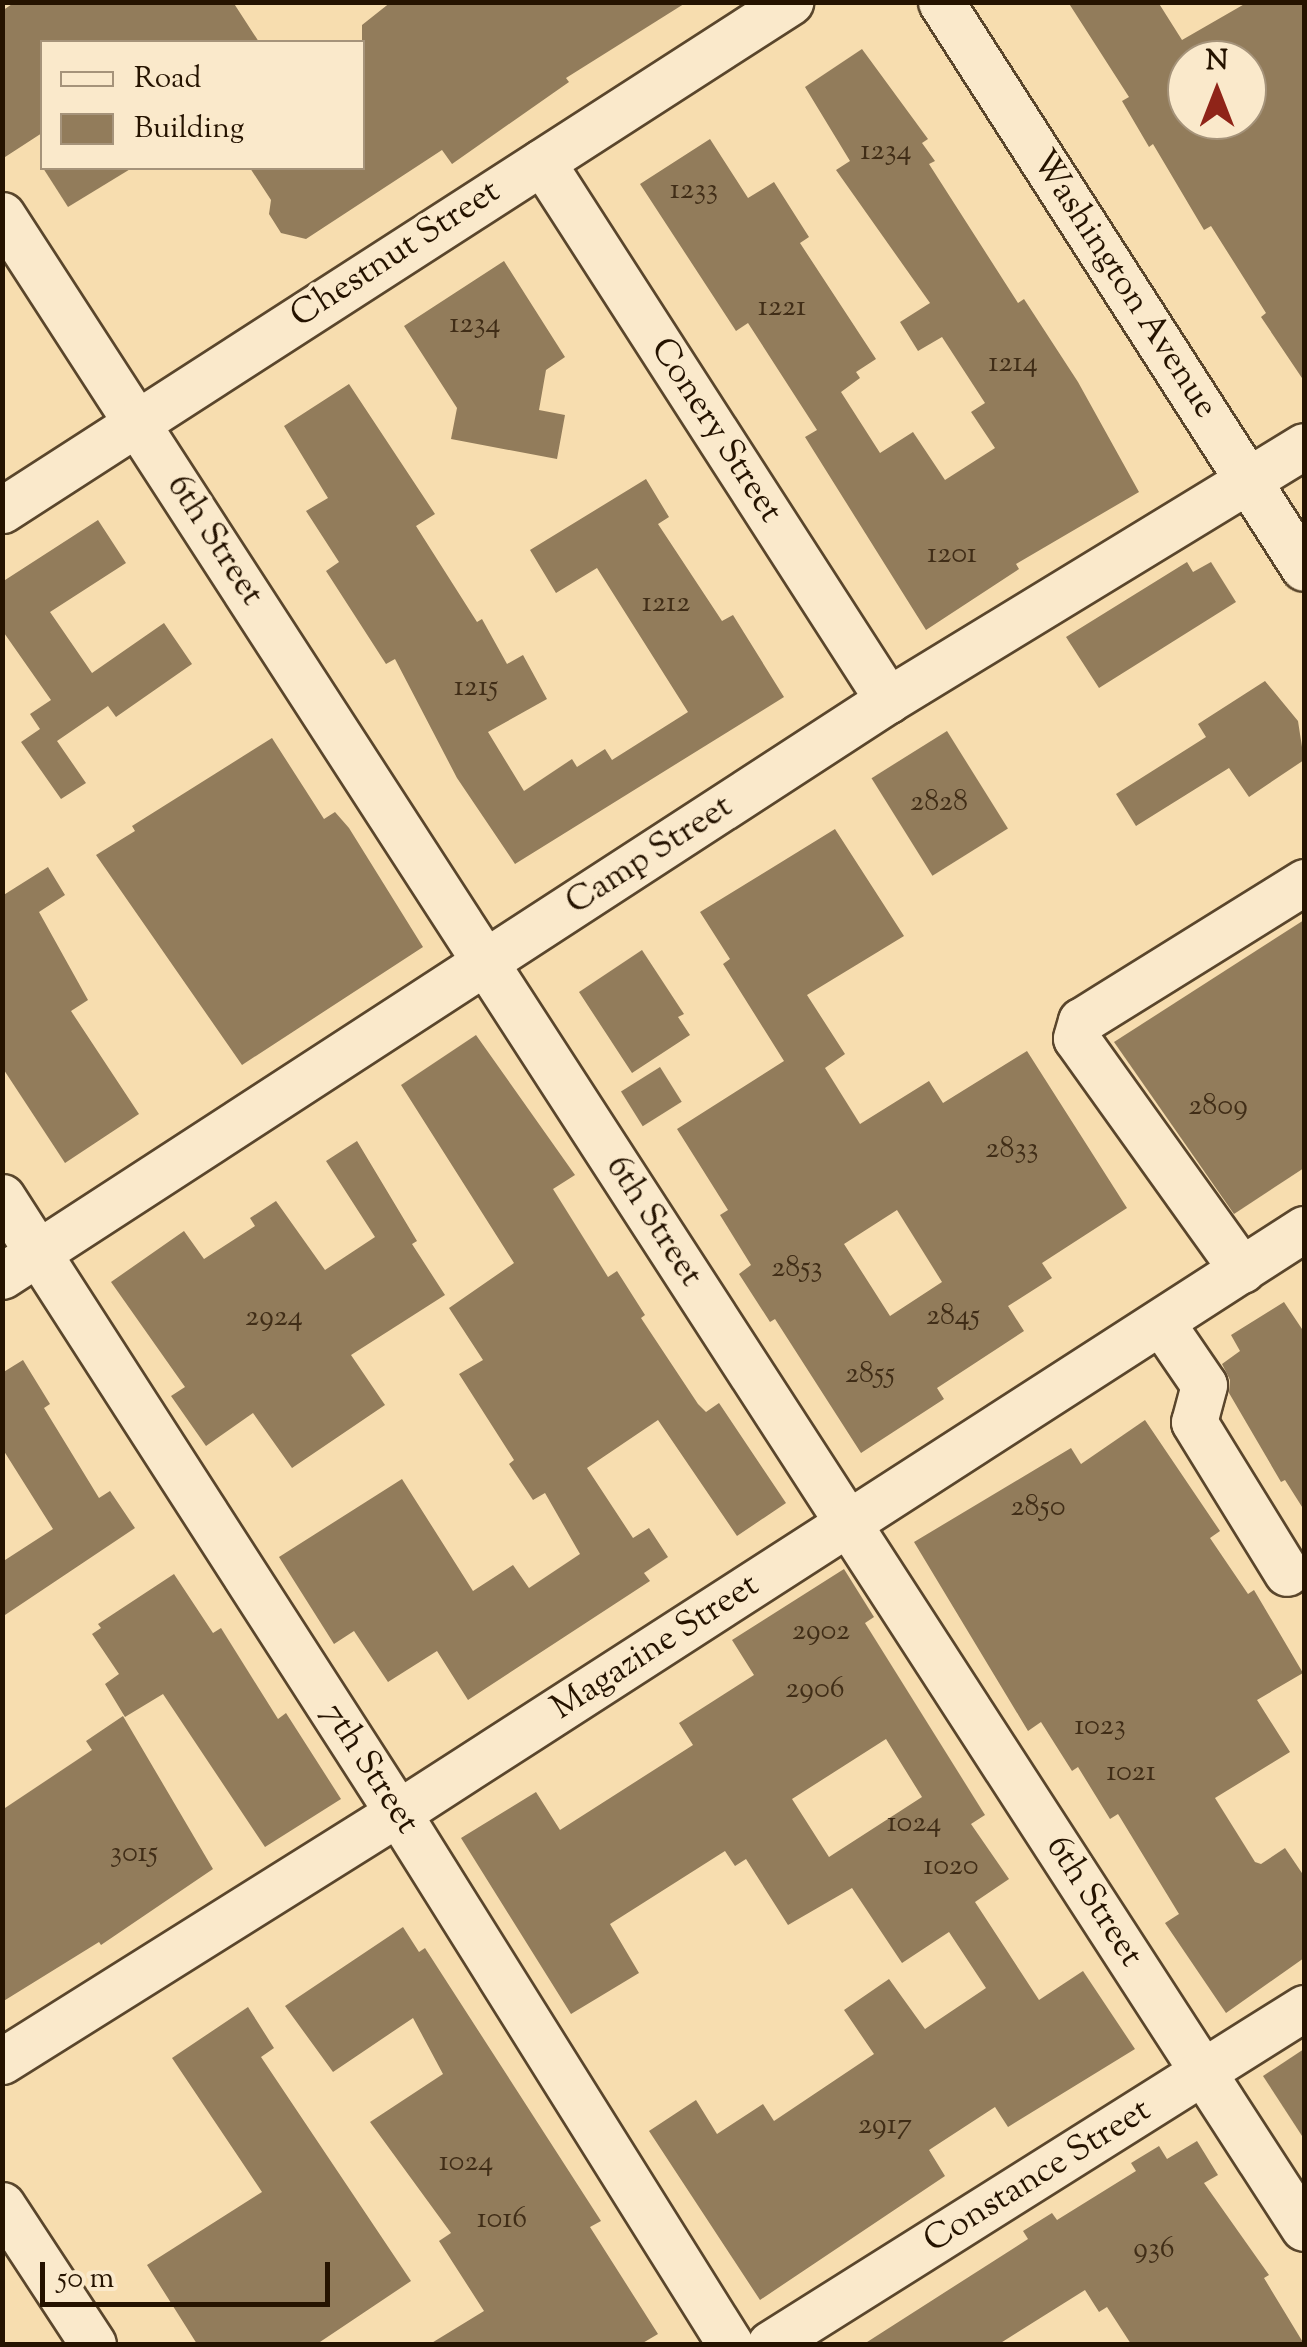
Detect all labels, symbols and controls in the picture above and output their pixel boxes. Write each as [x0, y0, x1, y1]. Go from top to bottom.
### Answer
legend [40, 40, 365, 170]
north arrow [1167, 40, 1267, 140]
text: N [1206, 42, 1228, 82]
text: Road [134, 58, 201, 101]
text: Building [134, 108, 244, 151]
house number: 1234 [860, 134, 912, 170]
street label: Washington Avenue [1021, 143, 1225, 427]
street label: Chestnut Street [284, 172, 508, 338]
house number: 1233 [670, 173, 718, 209]
house number: 1221 [758, 290, 806, 326]
house number: 1234 [449, 307, 501, 343]
street label: Conery Street [640, 331, 790, 531]
house number: 1214 [988, 346, 1038, 382]
street label: 6th Street [156, 468, 272, 614]
house number: 1201 [927, 537, 977, 573]
house number: 1212 [642, 586, 690, 622]
house number: 1215 [454, 670, 498, 706]
house number: 2828 [910, 785, 968, 821]
street label: Camp Street [559, 787, 741, 925]
house number: 2809 [1188, 1089, 1248, 1125]
house number: 2833 [985, 1132, 1039, 1168]
street label: 6th Street [595, 1149, 711, 1295]
house number: 2853 [771, 1251, 823, 1287]
house number: 2845 [926, 1299, 980, 1335]
house number: 2924 [245, 1300, 303, 1336]
house number: 2855 [845, 1357, 895, 1393]
house number: 2850 [1010, 1490, 1066, 1526]
street label: Magazine Street [544, 1565, 768, 1731]
house number: 2902 [792, 1614, 850, 1650]
house number: 2906 [785, 1672, 845, 1708]
street label: 7th Street [311, 1696, 427, 1842]
house number: 1023 [1074, 1709, 1126, 1745]
house number: 1021 [1106, 1755, 1156, 1791]
house number: 1024 [887, 1806, 941, 1842]
street label: 6th Street [1035, 1829, 1151, 1975]
house number: 3015 [110, 1836, 158, 1872]
house number: 1020 [923, 1849, 979, 1885]
street label: Constance Street [917, 2091, 1159, 2263]
house number: 2917 [858, 2108, 912, 2144]
house number: 1024 [439, 2145, 493, 2181]
house number: 1016 [477, 2202, 527, 2238]
house number: 936 [1133, 2232, 1175, 2268]
scale bar [45, 2242, 335, 2304]
text: 50 m [57, 2258, 114, 2301]

